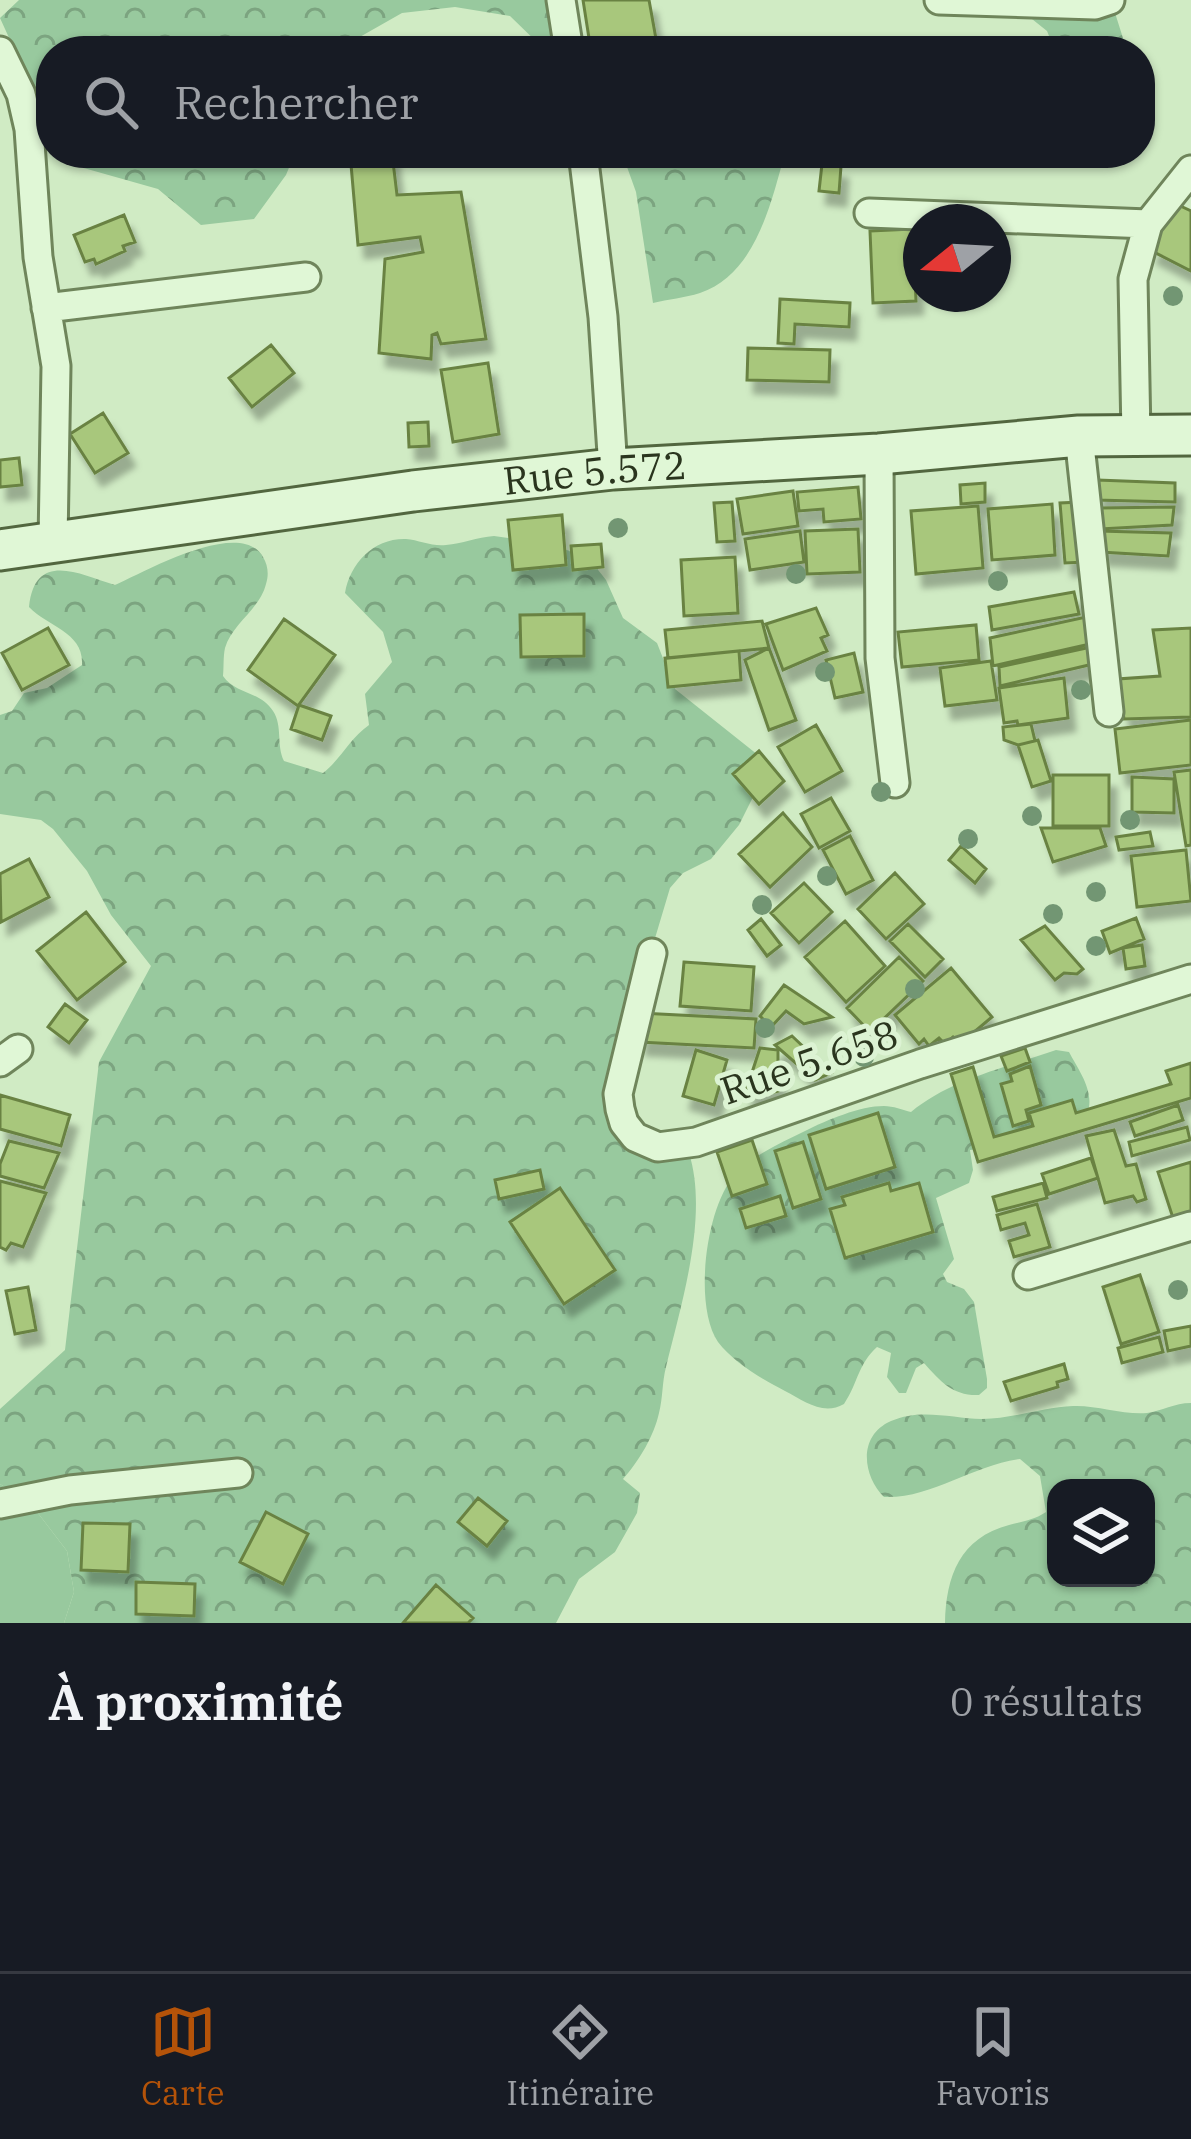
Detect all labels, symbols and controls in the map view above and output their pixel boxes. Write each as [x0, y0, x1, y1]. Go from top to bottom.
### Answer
search box [36, 36, 1155, 168]
icon: search [78, 69, 144, 135]
text: Rechercher [174, 73, 418, 131]
north arrow [903, 204, 1011, 312]
street label: Rue 5.572 [500, 439, 688, 506]
street label: Rue 5.658 [713, 1007, 904, 1116]
map controls [1047, 1479, 1155, 1587]
button: layers [1047, 1479, 1155, 1587]
text: À proximité [48, 1668, 343, 1734]
text: 0 résultats [950, 1676, 1143, 1727]
tab: Carte [141, 1999, 224, 2114]
tab: Itinéraire [506, 1999, 654, 2114]
tab: Favoris [936, 1999, 1050, 2114]

